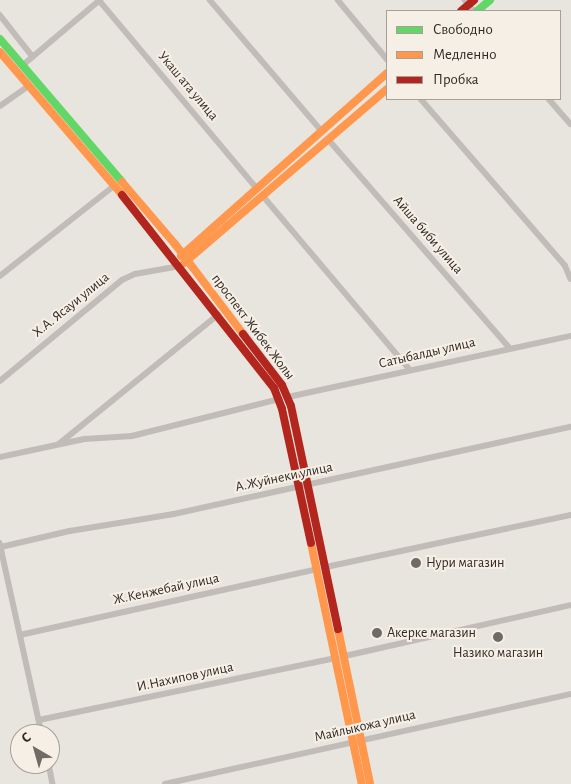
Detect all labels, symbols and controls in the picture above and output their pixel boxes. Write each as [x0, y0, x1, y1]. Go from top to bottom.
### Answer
legend [386, 10, 561, 100]
text: Свободно [433, 22, 493, 37]
text: Медленно [433, 47, 497, 62]
street label: Укаш ата улица [154, 48, 222, 124]
text: Пробка [433, 72, 479, 87]
street label: Айша биби улица [390, 192, 466, 278]
street label: Х.А. Ясауи улица [29, 269, 113, 341]
street label: проспект Жибек Жолы [208, 271, 298, 383]
street label: Сатыбалды улица [377, 334, 477, 372]
street label: А.Жуйнеки улица [234, 458, 334, 496]
place label: Нури магазин [426, 555, 504, 571]
marker: Нури магазин [410, 557, 422, 569]
street label: Ж.Кенжебай улица [111, 570, 221, 608]
place label: Акерке магазин [387, 625, 476, 641]
marker: Акерке магазин [371, 627, 383, 639]
marker: Назико магазин [492, 631, 504, 643]
place label: Назико магазин [453, 645, 543, 661]
street label: И.Нахипов улица [135, 659, 235, 695]
street label: Майлыкожа улица [313, 706, 417, 746]
north arrow [10, 724, 60, 774]
text: С [19, 730, 34, 746]

